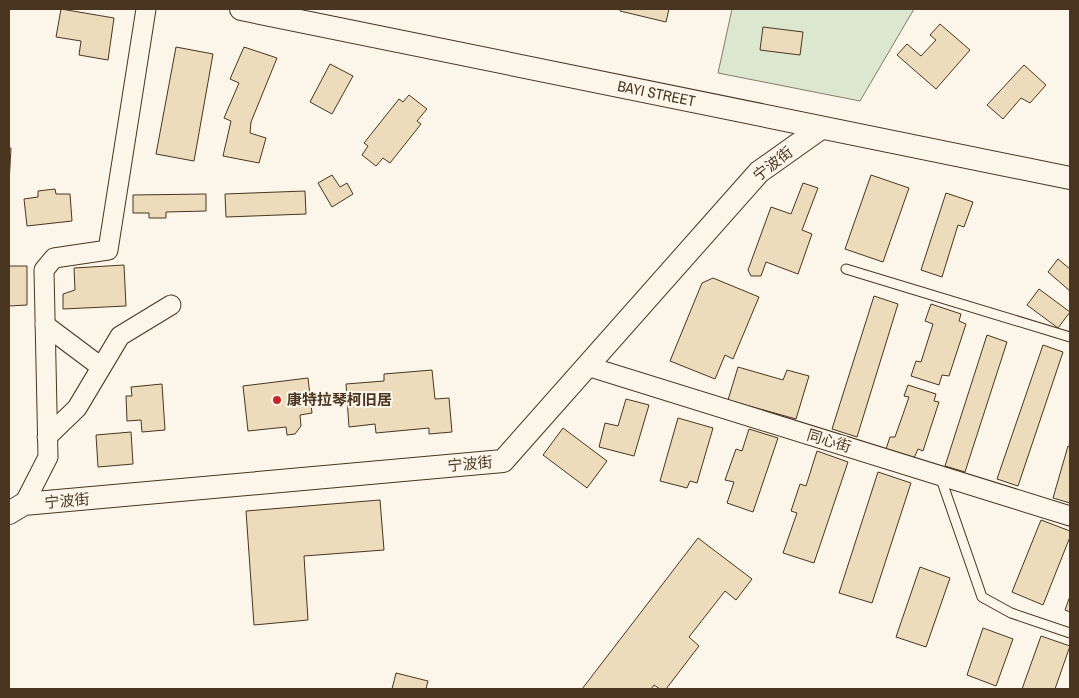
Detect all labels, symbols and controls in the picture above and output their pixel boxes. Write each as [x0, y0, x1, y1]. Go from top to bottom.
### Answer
street label: BAYI STREET [616, 75, 698, 111]
street label: 宁波街 [748, 141, 797, 186]
place label: 康特拉琴柯旧居 [287, 389, 392, 410]
marker: 康特拉琴柯旧居 [271, 394, 283, 406]
street label: 同心街 [805, 424, 854, 457]
street label: 宁波街 [447, 451, 493, 476]
street label: 宁波街 [44, 488, 90, 513]

